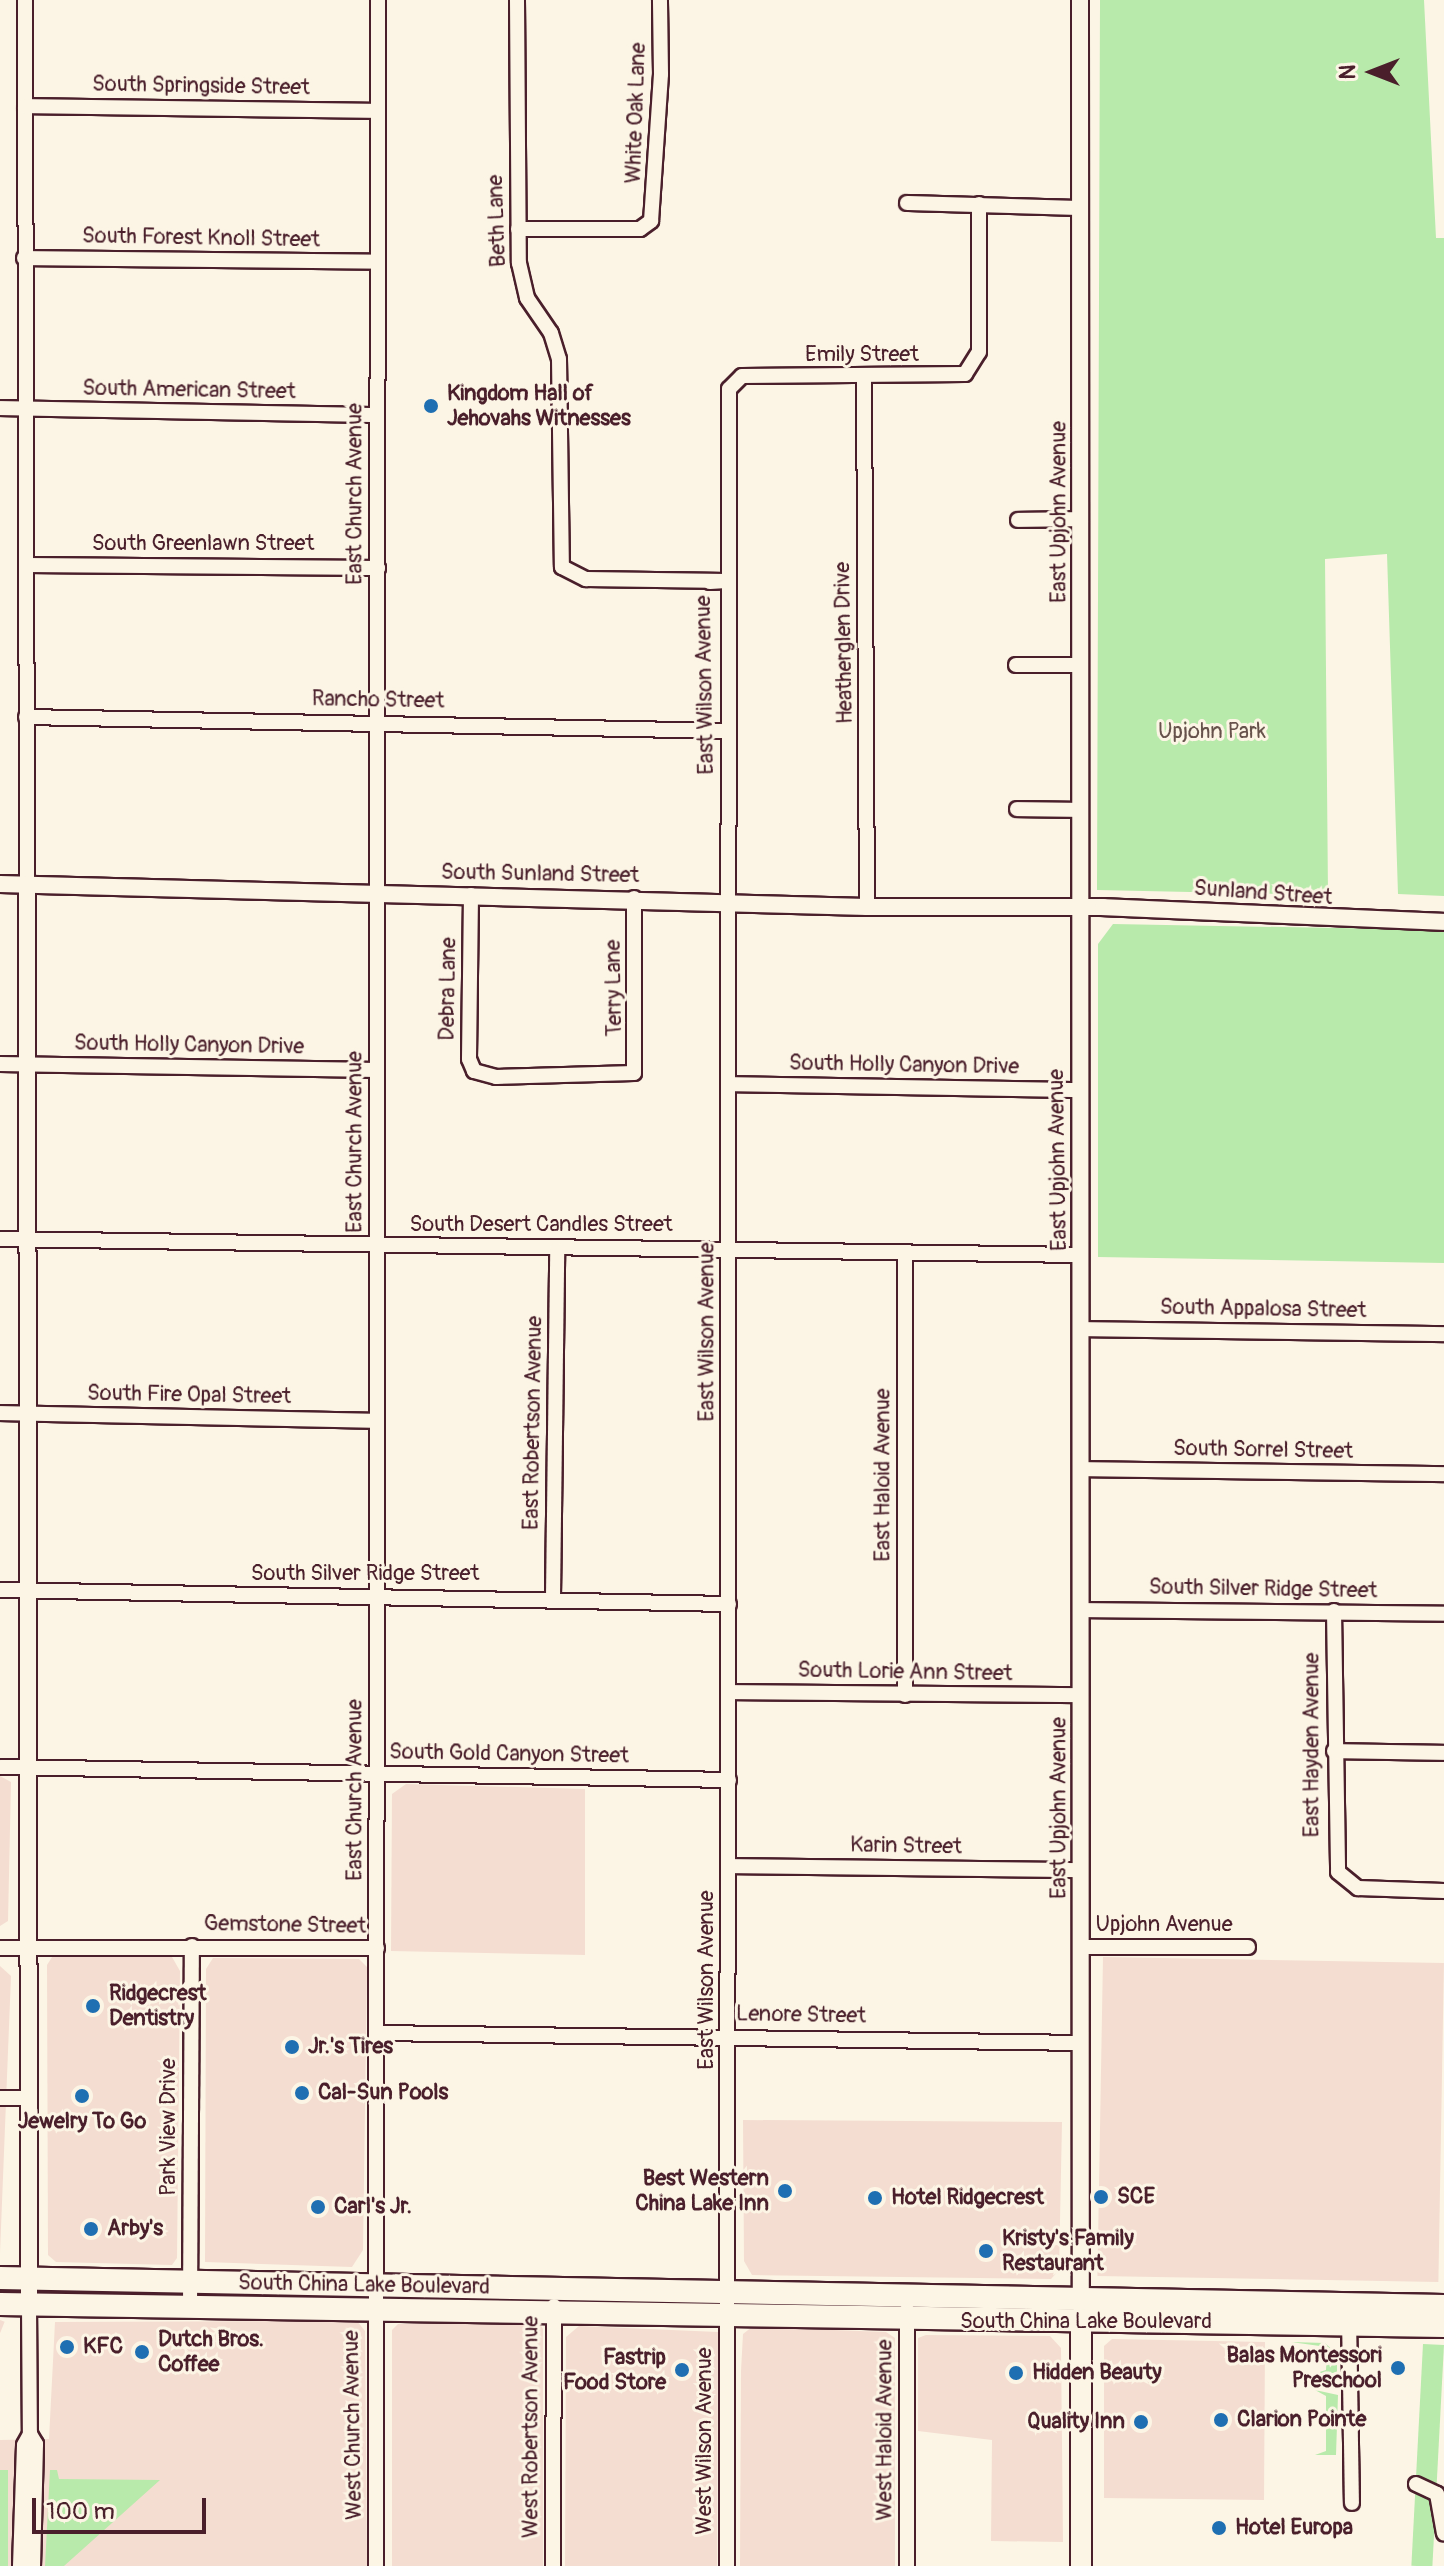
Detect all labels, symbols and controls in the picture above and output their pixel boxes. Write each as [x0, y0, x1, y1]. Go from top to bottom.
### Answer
north arrow [1332, 32, 1412, 112]
street label: White Oak Lane [620, 42, 652, 184]
text: N [1334, 65, 1362, 79]
street label: South Springside Street [92, 71, 310, 101]
street label: Beth Lane [482, 174, 512, 268]
street label: South Forest Knoll Street [82, 223, 320, 253]
street label: Emily Street [805, 342, 919, 368]
street label: South American Street [82, 375, 296, 405]
place label: Kingdom Hall of Jehovahs Witnesses [447, 380, 631, 432]
marker: Kingdom Hall of Jehovahs Witnesses [422, 397, 440, 415]
street label: East Church Avenue [342, 403, 368, 585]
street label: East Upjohn Avenue [1046, 421, 1072, 603]
street label: South Greenlawn Street [92, 531, 314, 557]
street label: Heatherglen Drive [829, 562, 859, 724]
street label: East Wilson Avenue [690, 595, 720, 775]
street label: Rancho Street [312, 686, 444, 714]
park label: Upjohn Park [1158, 719, 1266, 745]
street label: South Sunland Street [441, 859, 639, 889]
street label: Sunland Street [1193, 875, 1333, 911]
street label: Debra Lane [434, 937, 462, 1041]
street label: Terry Lane [600, 939, 628, 1037]
street label: South Holly Canyon Drive [74, 1030, 304, 1060]
street label: South Holly Canyon Drive [789, 1050, 1019, 1080]
street label: East Church Avenue [342, 1051, 368, 1233]
street label: East Upjohn Avenue [1043, 1069, 1073, 1251]
street label: South Desert Candles Street [409, 1212, 673, 1238]
street label: East Wilson Avenue [694, 1242, 720, 1422]
street label: South Appalosa Street [1160, 1294, 1366, 1324]
street label: East Robertson Avenue [518, 1316, 548, 1530]
street label: South Fire Opal Street [87, 1380, 291, 1410]
street label: East Haloid Avenue [870, 1388, 896, 1562]
street label: South Sorrel Street [1173, 1435, 1353, 1465]
street label: South Silver Ridge Street [251, 1561, 479, 1587]
street label: South Silver Ridge Street [1148, 1574, 1378, 1604]
street label: East Hayden Avenue [1299, 1653, 1325, 1837]
street label: South Lorie Ann Street [797, 1657, 1013, 1687]
street label: East Church Avenue [342, 1699, 368, 1881]
street label: East Upjohn Avenue [1046, 1717, 1072, 1899]
street label: South Gold Canyon Street [389, 1739, 629, 1769]
street label: Karin Street [850, 1832, 962, 1860]
street label: East Wilson Avenue [694, 1890, 720, 2070]
street label: Gemstone Street [204, 1910, 366, 1940]
street label: Upjohn Avenue [1096, 1912, 1232, 1938]
place label: Ridgecrest Dentistry [109, 1980, 206, 2032]
marker: Ridgecrest Dentistry [84, 1997, 102, 2015]
street label: Lenore Street [736, 2001, 866, 2029]
place label: Jr.'s Tires [308, 2034, 393, 2060]
marker: Jr.'s Tires [283, 2038, 301, 2056]
street label: Park View Drive [156, 2058, 182, 2196]
place label: Cal-Sun Pools [318, 2080, 448, 2106]
marker: Cal-Sun Pools [293, 2084, 311, 2102]
marker: Jewelry To Go [73, 2087, 91, 2105]
place label: Jewelry To Go [18, 2109, 146, 2135]
place label: Best Western China Lake Inn [635, 2165, 769, 2216]
marker: Best Western China Lake Inn [776, 2182, 794, 2200]
place label: SCE [1117, 2184, 1155, 2210]
place label: Hotel Ridgecrest [891, 2185, 1044, 2211]
marker: SCE [1092, 2188, 1110, 2206]
marker: Hotel Ridgecrest [866, 2189, 884, 2207]
place label: Carl's Jr. [334, 2194, 412, 2220]
marker: Carl's Jr. [309, 2198, 327, 2216]
place label: Arby's [107, 2216, 163, 2242]
marker: Arby's [82, 2220, 100, 2238]
place label: Kristy's Family Restaurant [1002, 2225, 1134, 2276]
marker: Kristy's Family Restaurant [977, 2242, 995, 2260]
street label: South China Lake Boulevard [238, 2270, 490, 2300]
street label: South China Lake Boulevard [960, 2309, 1212, 2335]
street label: West Robertson Avenue [518, 2316, 544, 2538]
place label: Dutch Bros. Coffee [158, 2326, 264, 2378]
street label: West Church Avenue [338, 2330, 368, 2520]
place label: KFC [83, 2334, 123, 2360]
marker: KFC [58, 2338, 76, 2356]
street label: West Haloid Avenue [872, 2339, 898, 2521]
place label: Balas Montessori Preschool [1227, 2342, 1382, 2394]
marker: Dutch Bros. Coffee [133, 2343, 151, 2361]
place label: Fastrip Food Store [563, 2344, 666, 2396]
street label: West Wilson Avenue [692, 2347, 718, 2535]
marker: Balas Montessori Preschool [1389, 2359, 1407, 2377]
place label: Hidden Beauty [1032, 2360, 1162, 2386]
marker: Fastrip Food Store [673, 2361, 691, 2379]
marker: Hidden Beauty [1007, 2364, 1025, 2382]
place label: Clarion Pointe [1237, 2407, 1366, 2433]
place label: Quality Inn [1027, 2409, 1125, 2435]
marker: Clarion Pointe [1212, 2411, 1230, 2429]
marker: Quality Inn [1132, 2413, 1150, 2431]
scale bar [36, 2482, 210, 2532]
text: 100 m [46, 2497, 115, 2526]
place label: Hotel Europa [1235, 2515, 1353, 2541]
marker: Hotel Europa [1210, 2519, 1228, 2537]

